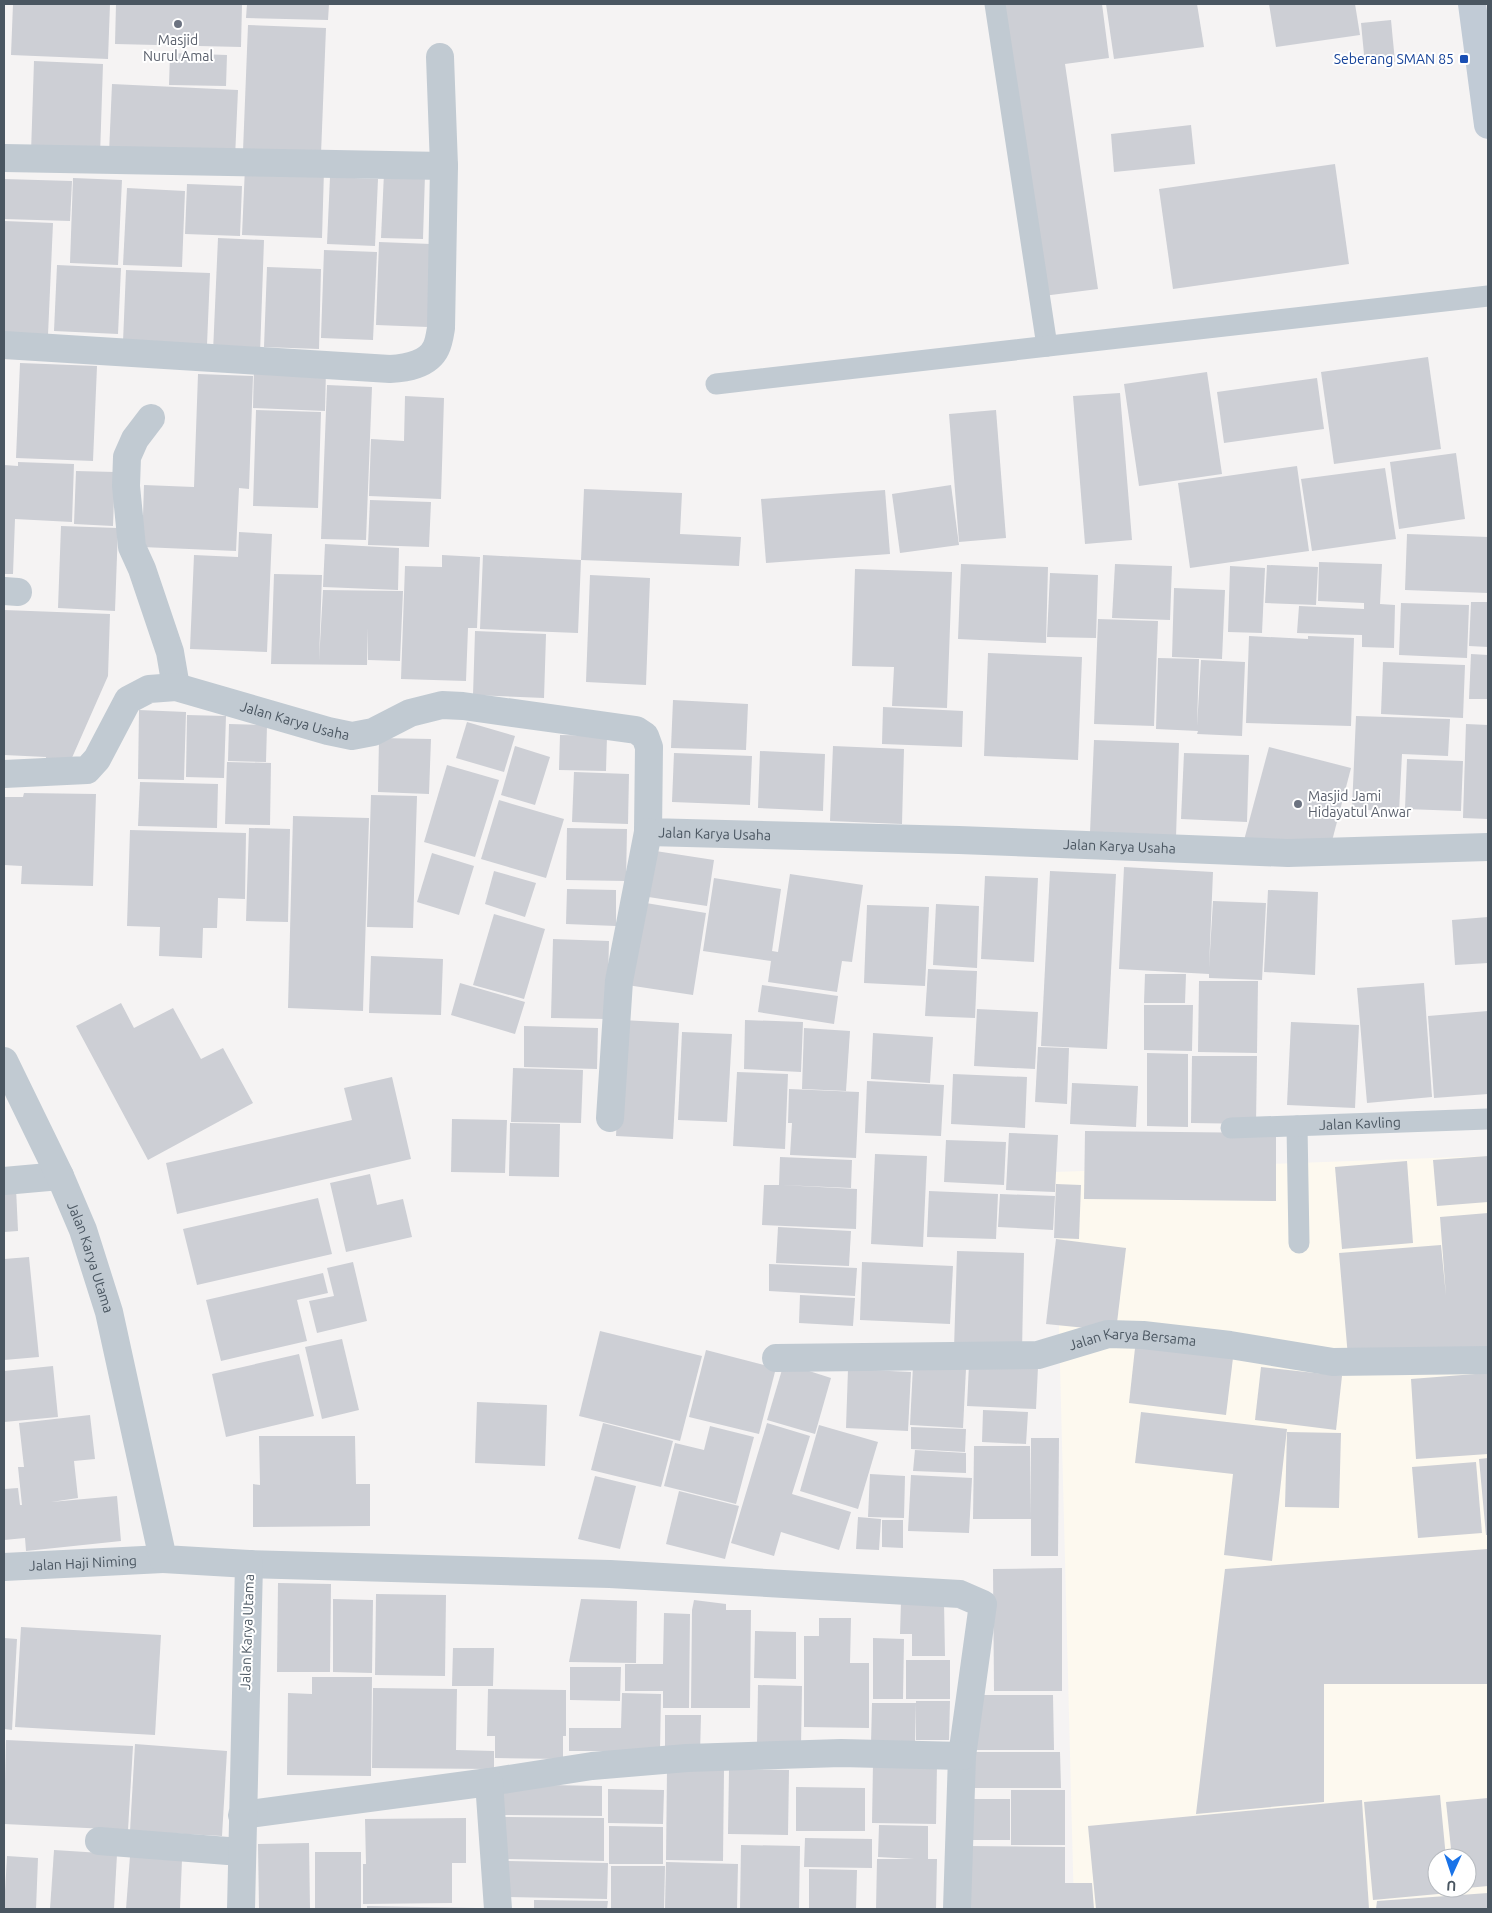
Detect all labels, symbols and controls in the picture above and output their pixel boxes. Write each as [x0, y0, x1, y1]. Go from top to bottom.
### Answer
marker: Masjid Nurul Amal [172, 18, 184, 30]
place label: Masjid Nurul Amal [143, 32, 213, 64]
place label: Seberang SMAN 85 [1334, 51, 1454, 67]
marker: Seberang SMAN 85 [1458, 53, 1470, 65]
street label: Jalan Karya Usaha [238, 698, 351, 743]
place label: Masjid Jami Hidayatul Anwar [1308, 788, 1412, 820]
marker: Masjid Jami Hidayatul Anwar [1292, 798, 1304, 810]
street label: Jalan Karya Usaha [658, 824, 771, 843]
street label: Jalan Karya Usaha [1063, 836, 1176, 857]
street label: Jalan Kavling [1319, 1114, 1401, 1133]
street label: Jalan Karya Utama [64, 1200, 117, 1315]
street label: Jalan Karya Bersama [1067, 1325, 1197, 1353]
street label: Jalan Haji Niming [28, 1552, 137, 1574]
street label: Jalan Karya Utama [237, 1574, 257, 1690]
north arrow [1427, 1848, 1477, 1898]
text: U [1446, 1878, 1457, 1894]

